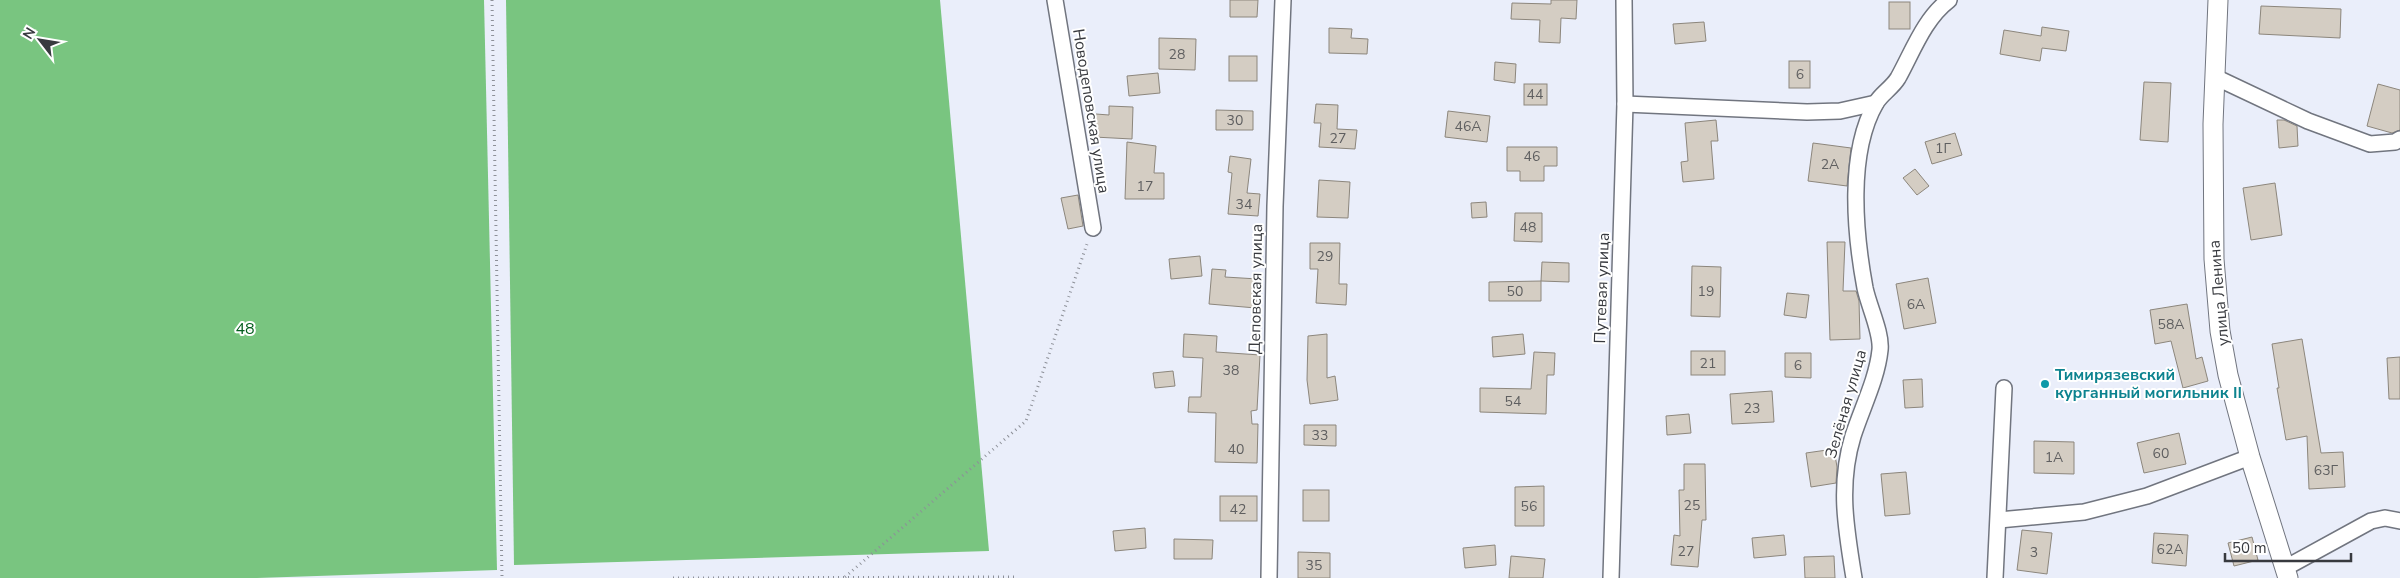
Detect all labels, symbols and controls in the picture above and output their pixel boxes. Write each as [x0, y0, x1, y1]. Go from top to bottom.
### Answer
north arrow [15, 15, 65, 65]
text: N [18, 24, 40, 43]
street label: Новодеповская улица [1067, 27, 1115, 195]
house number: 28 [1169, 45, 1185, 64]
house number: 6 [1796, 65, 1804, 84]
house number: 44 [1527, 85, 1543, 104]
house number: 30 [1227, 111, 1243, 130]
house number: 46А [1454, 117, 1482, 136]
house number: 27 [1330, 129, 1346, 148]
house number: 1Г [1935, 139, 1951, 158]
house number: 46 [1524, 147, 1540, 166]
house number: 2А [1821, 155, 1839, 174]
house number: 17 [1137, 177, 1153, 196]
house number: 34 [1236, 195, 1252, 214]
house number: 48 [1520, 218, 1536, 237]
street label: Деповская улица [1244, 224, 1268, 354]
street label: Путевая улица [1589, 232, 1615, 344]
street label: улица Ленина [2203, 239, 2235, 347]
house number: 29 [1317, 247, 1333, 266]
house number: 50 [1507, 282, 1523, 301]
house number: 19 [1698, 282, 1714, 301]
house number: 6А [1907, 295, 1925, 314]
house number: 58А [2157, 315, 2185, 334]
park label: 48 [235, 318, 255, 340]
street label: Зелёная улица [1820, 347, 1872, 461]
house number: 21 [1700, 354, 1716, 373]
house number: 6 [1794, 356, 1802, 375]
house number: 38 [1223, 361, 1239, 380]
place label: Тимирязевский курганный могильник II [2055, 364, 2242, 404]
marker: Тимирязевский курганный могильник II [2039, 378, 2051, 390]
house number: 54 [1505, 392, 1521, 411]
house number: 23 [1744, 399, 1760, 418]
house number: 33 [1312, 426, 1328, 445]
house number: 40 [1228, 440, 1244, 459]
house number: 60 [2153, 444, 2169, 463]
house number: 1А [2045, 448, 2063, 467]
house number: 63Г [2314, 461, 2339, 480]
house number: 25 [1684, 496, 1700, 515]
house number: 56 [1521, 497, 1537, 516]
house number: 42 [1230, 500, 1246, 519]
scale bar [2225, 530, 2351, 562]
text: 50 m [2232, 538, 2267, 558]
house number: 62А [2156, 540, 2184, 559]
house number: 27 [1678, 542, 1694, 561]
house number: 3 [2030, 543, 2038, 562]
house number: 35 [1306, 556, 1322, 575]

